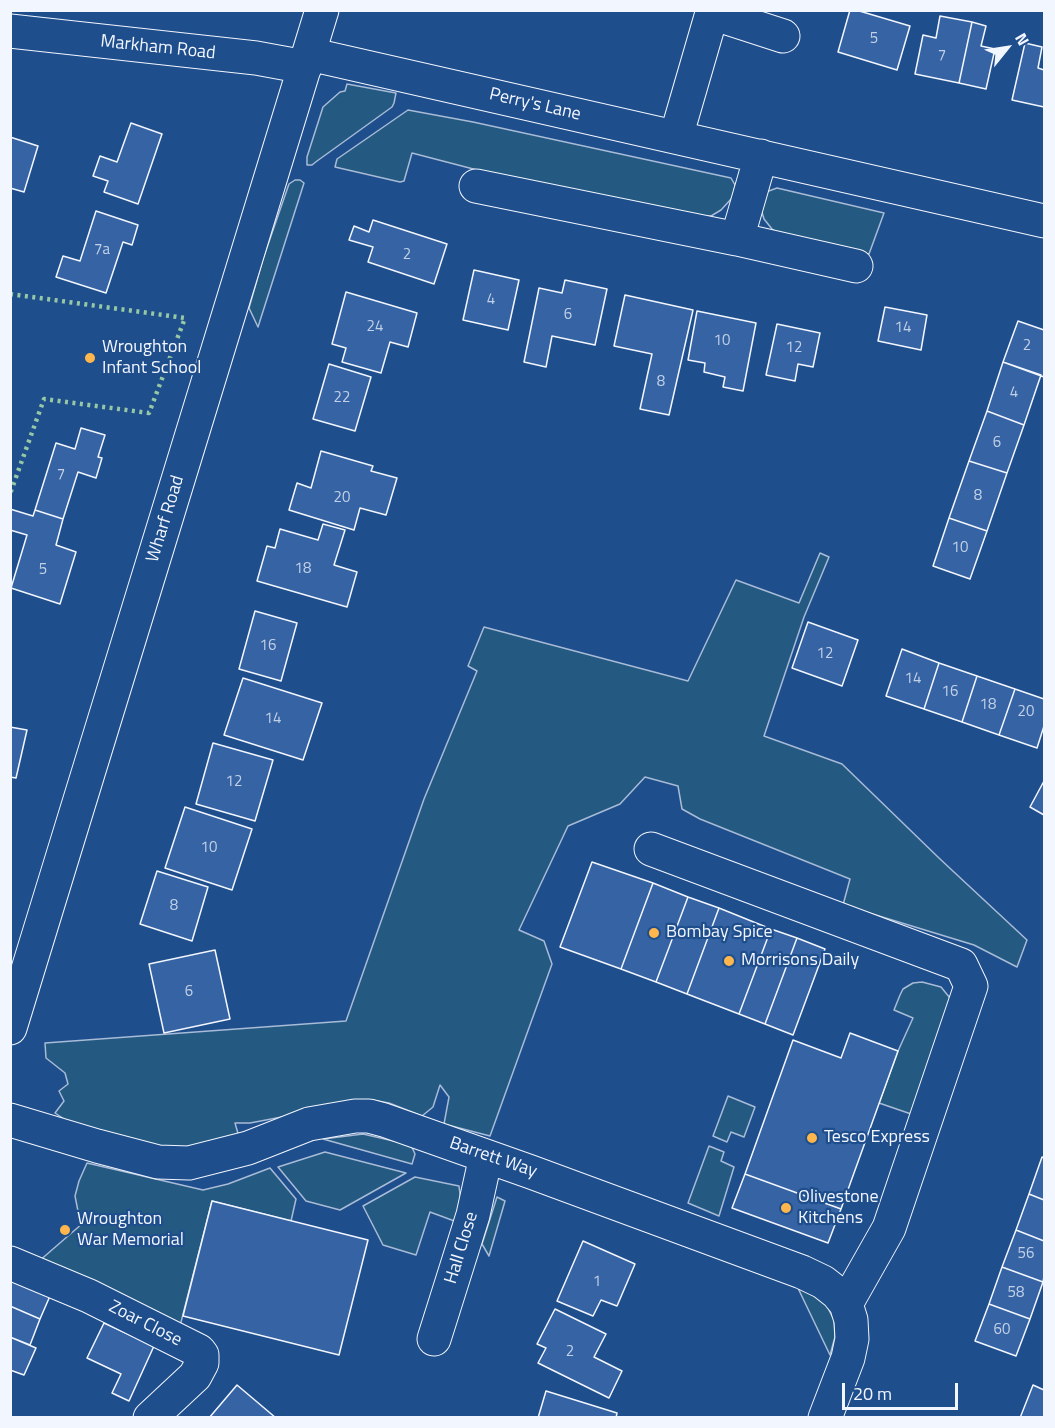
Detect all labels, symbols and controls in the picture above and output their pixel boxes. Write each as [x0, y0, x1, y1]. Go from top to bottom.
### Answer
north arrow [977, 18, 1037, 78]
text: N [1009, 28, 1036, 50]
house number: 5 [870, 30, 878, 48]
street label: Markham Road [99, 31, 217, 65]
house number: 7 [938, 47, 946, 65]
street label: Perry's Lane [487, 84, 583, 126]
house number: 7a [94, 241, 110, 259]
house number: 2 [403, 246, 411, 264]
house number: 4 [487, 291, 495, 309]
house number: 6 [564, 306, 572, 324]
house number: 24 [367, 318, 383, 336]
house number: 14 [895, 319, 911, 337]
house number: 10 [714, 332, 730, 350]
place label: Wroughton Infant School [102, 337, 201, 380]
house number: 2 [1023, 337, 1031, 355]
house number: 12 [786, 339, 802, 357]
marker: Wroughton Infant School [83, 351, 97, 365]
house number: 8 [657, 373, 665, 391]
house number: 4 [1010, 384, 1018, 402]
house number: 22 [334, 389, 350, 407]
house number: 6 [993, 434, 1001, 452]
house number: 7 [57, 466, 65, 484]
street label: Wharf Road [143, 473, 189, 565]
house number: 8 [974, 487, 982, 505]
house number: 20 [334, 489, 350, 507]
house number: 10 [952, 539, 968, 557]
house number: 18 [295, 560, 311, 578]
house number: 5 [39, 561, 47, 579]
house number: 16 [260, 637, 276, 655]
house number: 12 [817, 645, 833, 663]
house number: 14 [905, 670, 921, 688]
house number: 16 [942, 683, 958, 701]
house number: 18 [980, 696, 996, 714]
house number: 20 [1018, 703, 1034, 721]
house number: 14 [265, 710, 281, 728]
house number: 12 [226, 773, 242, 791]
house number: 10 [201, 839, 217, 857]
house number: 8 [170, 897, 178, 915]
place label: Bombay Spice [666, 922, 773, 944]
marker: Bombay Spice [647, 926, 661, 940]
place label: Morrisons Daily [741, 950, 859, 972]
marker: Morrisons Daily [722, 954, 736, 968]
house number: 6 [185, 983, 193, 1001]
place label: Tesco Express [824, 1127, 930, 1149]
marker: Tesco Express [805, 1131, 819, 1145]
street label: Barrett Way [446, 1133, 540, 1183]
place label: Olivestone Kitchens [798, 1187, 879, 1230]
marker: Olivestone Kitchens [779, 1201, 793, 1215]
place label: Wroughton War Memorial [77, 1209, 184, 1252]
street label: Hall Close [441, 1209, 483, 1287]
marker: Wroughton War Memorial [58, 1223, 72, 1237]
house number: 56 [1018, 1245, 1034, 1263]
house number: 1 [593, 1273, 601, 1291]
house number: 58 [1008, 1284, 1024, 1302]
street label: Zoar Close [105, 1296, 185, 1352]
house number: 60 [994, 1321, 1010, 1339]
house number: 2 [566, 1343, 574, 1361]
scale bar [845, 1371, 960, 1409]
text: 20 m [853, 1380, 892, 1407]

